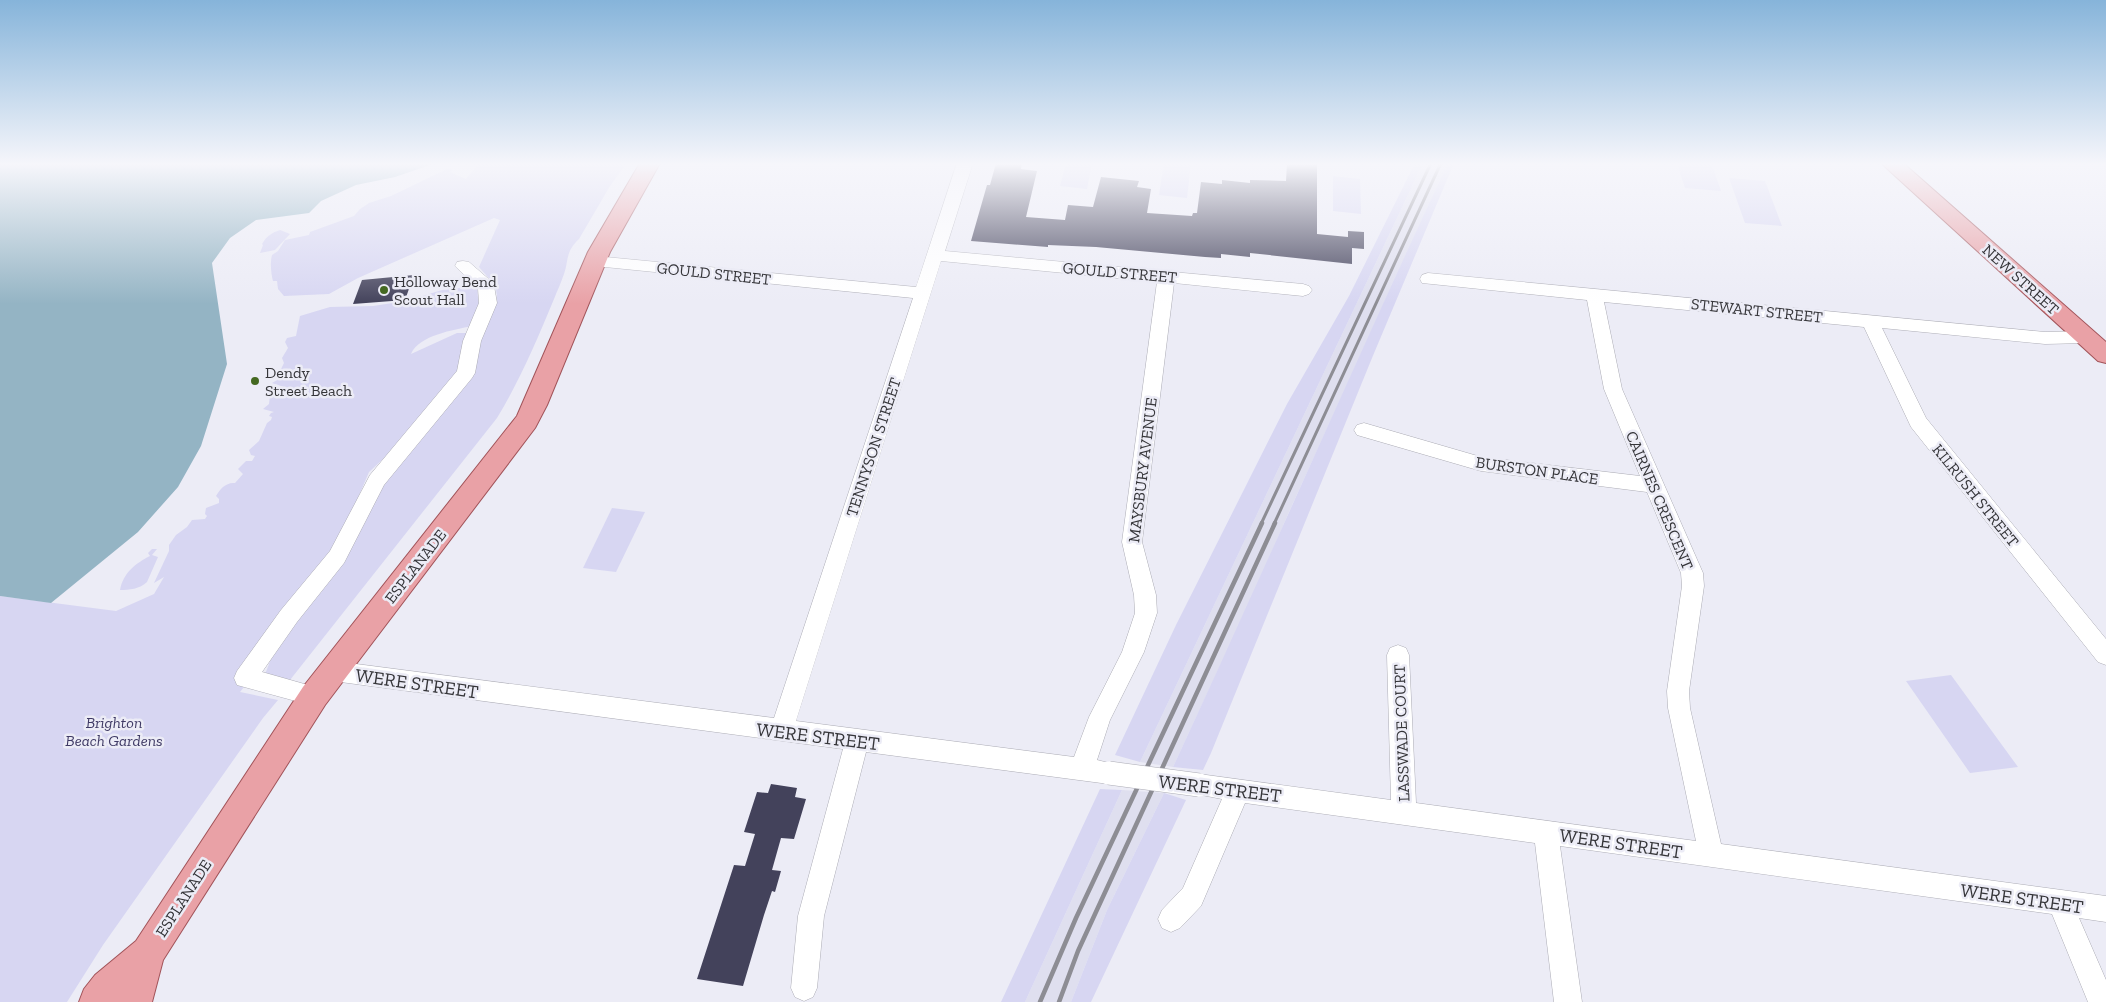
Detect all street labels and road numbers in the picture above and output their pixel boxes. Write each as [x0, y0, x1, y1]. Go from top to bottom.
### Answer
street label: NEW STREET [1979, 240, 2063, 319]
street label: GOULD STREET [656, 258, 772, 289]
street label: GOULD STREET [1062, 258, 1178, 287]
street label: STEWART STREET [1690, 294, 1824, 327]
street label: TENNYSON STREET [842, 375, 905, 519]
street label: MAYSBURY AVENUE [1124, 396, 1161, 544]
street label: CAIRNES CRESCENT [1622, 428, 1697, 572]
street label: KILRUSH STREET [1928, 440, 2023, 551]
street label: BURSTON PLACE [1474, 452, 1600, 489]
street label: ESPLANADE [381, 526, 450, 607]
street label: WERE STREET [354, 663, 480, 704]
street label: LASSWADE COURT [1390, 664, 1413, 802]
street label: WERE STREET [755, 718, 881, 755]
street label: WERE STREET [1157, 770, 1283, 807]
street label: WERE STREET [1558, 823, 1684, 864]
street label: ESPLANADE [151, 856, 215, 941]
street label: WERE STREET [1959, 878, 2085, 919]

